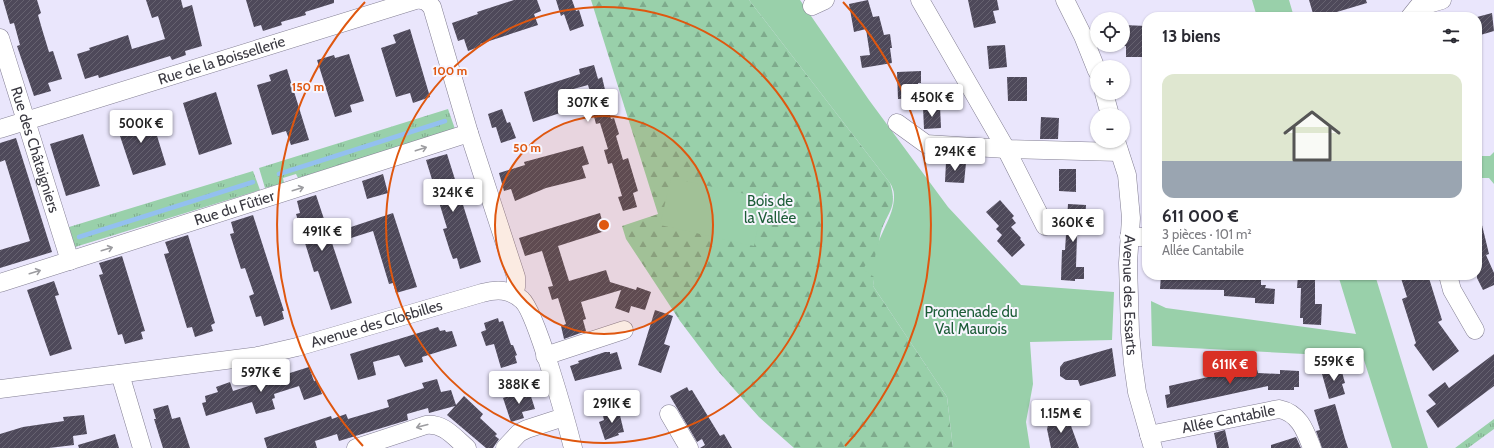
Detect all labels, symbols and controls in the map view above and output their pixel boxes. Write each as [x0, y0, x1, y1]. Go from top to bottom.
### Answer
map controls [1090, 12, 1130, 148]
button: locate [1090, 12, 1130, 52]
icon: filters [1440, 25, 1462, 47]
text: 13 biens [1162, 26, 1220, 46]
street label: Rue de la Boissellerie [156, 32, 288, 88]
button: + [1090, 60, 1130, 100]
text: 100 m [433, 63, 467, 78]
text: 150 m [292, 79, 324, 94]
street label: Rue des Châtaigniers [7, 84, 63, 215]
pin: 450K € [899, 84, 965, 118]
pin: 307K € [555, 89, 621, 123]
text: 450K € [910, 89, 954, 105]
text: 307K € [567, 94, 609, 110]
icon: home [1276, 100, 1348, 172]
button: − [1090, 108, 1130, 148]
pin: 500K € [108, 110, 174, 144]
text: 500K € [119, 115, 163, 131]
pin: 294K € [922, 138, 988, 172]
text: 50 m [513, 140, 541, 155]
text: 294K € [934, 143, 976, 159]
one-way arrow [415, 144, 427, 152]
pin: 324K € [420, 179, 486, 213]
text: 324K € [432, 184, 474, 200]
one-way arrow [291, 185, 304, 192]
street label: Rue du Fûtier [192, 187, 277, 229]
park label: Bois de la Vallée [744, 192, 796, 227]
text: 611 000 € [1162, 206, 1239, 226]
pin: 360K € [1040, 209, 1106, 243]
text: 360K € [1052, 214, 1094, 230]
pin: 491K € [289, 218, 355, 252]
centre of rings [597, 218, 611, 232]
text: 491K € [302, 223, 342, 239]
text: 3 pièces · 101 m² [1162, 226, 1252, 242]
street label: Avenue des Essarts [1119, 234, 1141, 356]
text: Allée Cantabile [1162, 242, 1244, 258]
one-way arrow [100, 245, 113, 252]
one-way arrow [28, 268, 41, 275]
street label: Avenue des Closbilles [309, 296, 444, 352]
park label: Promenade du Val Maurois [924, 303, 1018, 338]
pin: 559K € [1301, 348, 1367, 382]
pin: 611K € [1197, 351, 1263, 385]
text: 559K € [1314, 353, 1354, 369]
text: 611K € [1212, 356, 1248, 372]
pin: 597K € [228, 359, 294, 393]
text: 597K € [241, 364, 281, 380]
pin: 388K € [486, 371, 552, 405]
text: 388K € [498, 376, 540, 392]
pin: 291K € [579, 390, 645, 424]
text: 291K € [593, 395, 631, 411]
pin: 1.15M € [1024, 400, 1098, 434]
street label: Allée Cantabile [1180, 401, 1277, 437]
text: 1.15M € [1040, 405, 1082, 421]
one-way arrow [416, 423, 429, 431]

